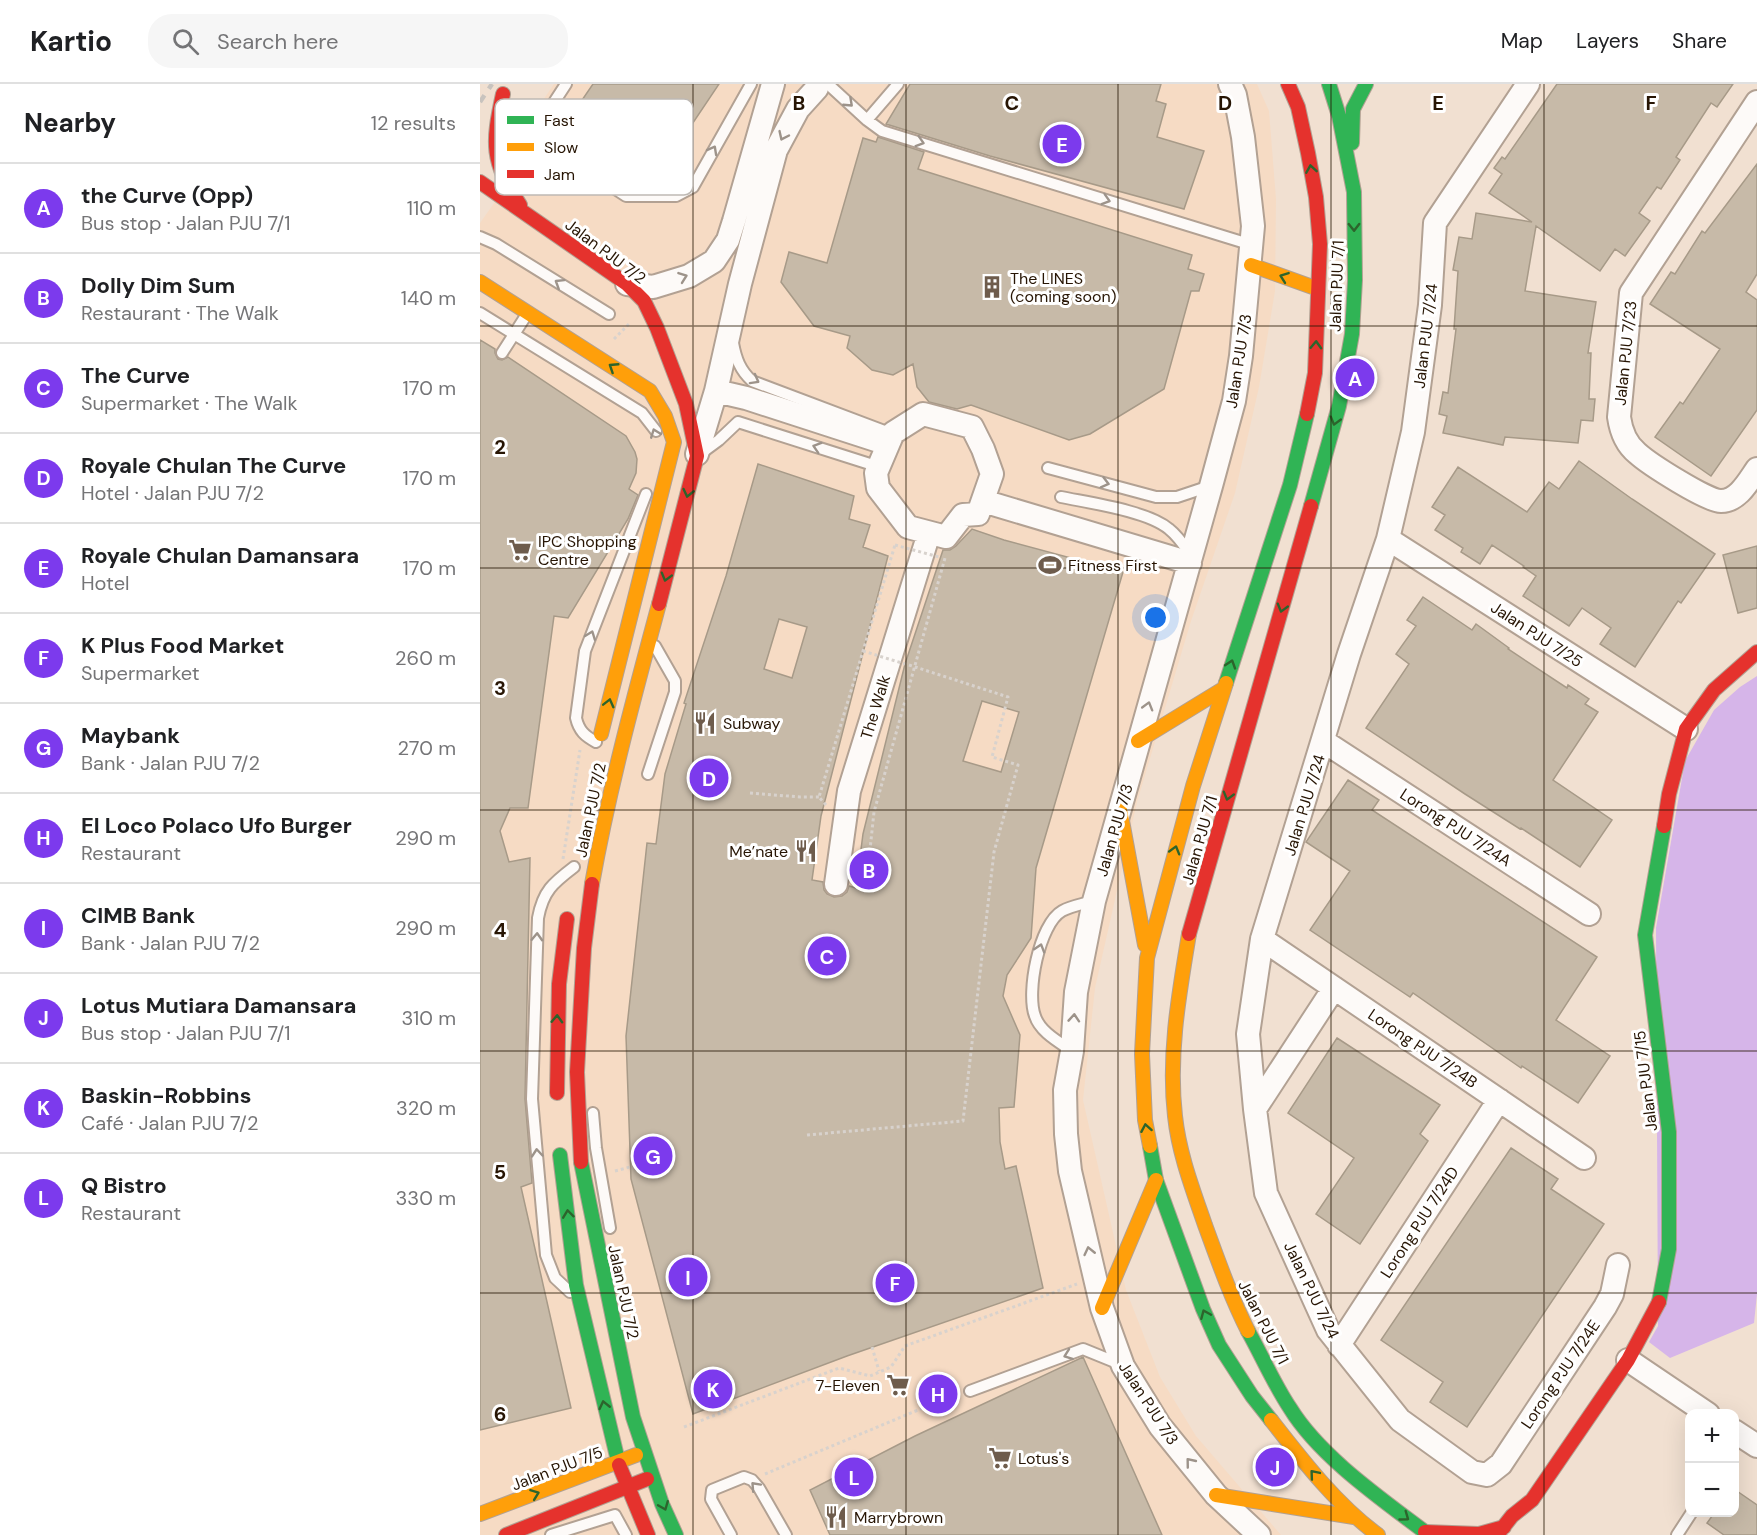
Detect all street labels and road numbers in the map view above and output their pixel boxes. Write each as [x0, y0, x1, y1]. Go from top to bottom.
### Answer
street label: Jalan PJU 7/2 [561, 214, 650, 289]
street label: Jalan PJU 7/1 [1324, 240, 1349, 332]
street label: Jalan PJU 7/24 [1409, 282, 1442, 390]
street label: Jalan PJU 7/23 [1610, 300, 1641, 407]
street label: Jalan PJU 7/3 [1221, 312, 1256, 410]
street label: Jalan PJU 7/25 [1487, 597, 1587, 672]
street label: The Walk [856, 672, 895, 742]
street label: Jalan PJU 7/24 [1279, 751, 1330, 859]
street label: Jalan PJU 7/2 [570, 761, 611, 859]
street label: Jalan PJU 7/3 [1091, 781, 1138, 879]
street label: Lorong PJU 7/24A [1396, 784, 1516, 871]
street label: Jalan PJU 7/1 [1177, 793, 1222, 887]
street label: Lorong PJU 7/24B [1364, 1004, 1481, 1093]
street label: Jalan PJU 7/15 [1629, 1029, 1662, 1133]
street label: Lorong PJU 7/24D [1375, 1162, 1463, 1282]
street label: Jalan PJU 7/24 [1279, 1238, 1344, 1342]
street label: Jalan PJU 7/2 [603, 1243, 644, 1341]
street label: Jalan PJU 7/1 [1233, 1277, 1294, 1368]
street label: Lorong PJU 7/24E [1516, 1316, 1605, 1433]
street label: Jalan PJU 7/3 [1114, 1358, 1183, 1449]
street label: Jalan PJU 7/5 [509, 1441, 606, 1495]

